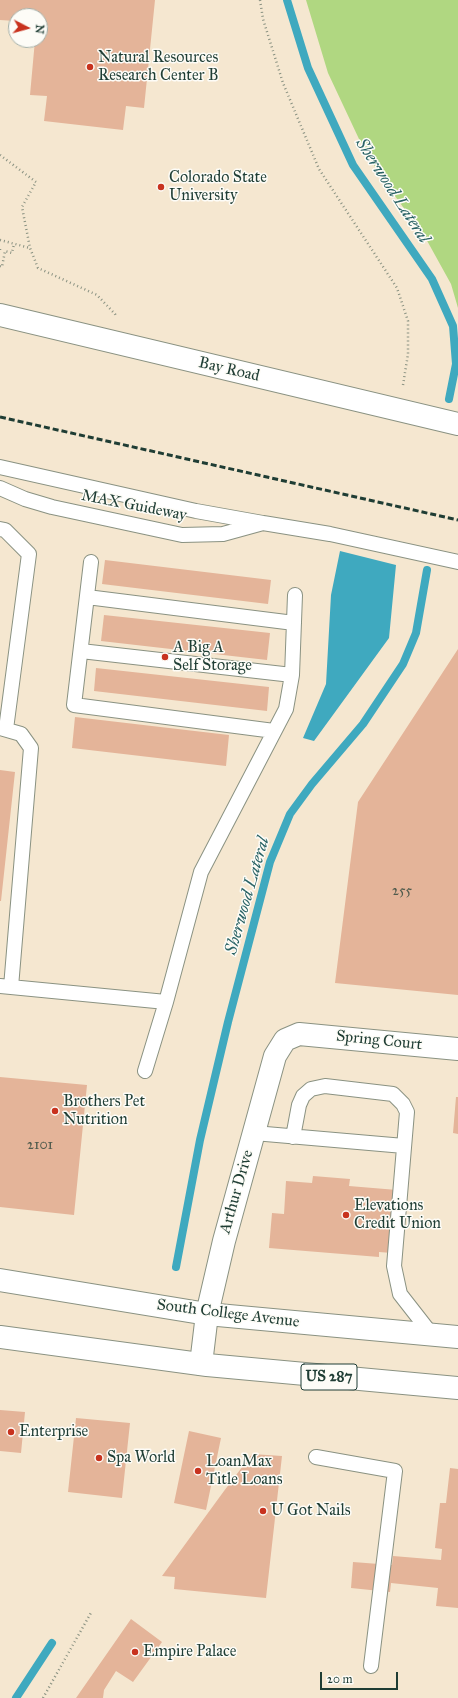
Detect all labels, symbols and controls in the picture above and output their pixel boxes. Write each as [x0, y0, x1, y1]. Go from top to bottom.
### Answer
north arrow [8, 8, 48, 48]
text: N [32, 24, 46, 35]
place label: Natural Resources Research Center B [98, 48, 219, 86]
marker: Natural Resources Research Center B [85, 62, 95, 72]
water label: Sherwood Lateral [350, 135, 434, 247]
place label: Colorado State University [169, 168, 267, 206]
marker: Colorado State University [156, 182, 166, 192]
street label: Bay Road [197, 354, 261, 386]
street label: MAX Guideway [80, 486, 188, 526]
place label: A Big A Self Storage [173, 638, 252, 676]
marker: A Big A Self Storage [160, 652, 170, 662]
water label: Sherwood Lateral [221, 835, 275, 957]
house number: 255 [392, 884, 412, 900]
street label: Spring Court [335, 1027, 423, 1055]
place label: Brothers Pet Nutrition [63, 1092, 145, 1130]
marker: Brothers Pet Nutrition [50, 1106, 60, 1116]
house number: 2101 [27, 1138, 53, 1154]
street label: Arthur Drive [216, 1148, 258, 1236]
place label: Elevations Credit Union [354, 1196, 441, 1234]
marker: Elevations Credit Union [341, 1210, 351, 1220]
street label: South College Avenue [155, 1296, 301, 1332]
road number: US 287 [301, 1364, 357, 1390]
place label: Enterprise [19, 1422, 88, 1442]
marker: Enterprise [6, 1427, 16, 1437]
place label: Spa World [107, 1448, 175, 1468]
place label: LoanMax Title Loans [206, 1452, 283, 1490]
marker: Spa World [94, 1453, 104, 1463]
marker: LoanMax Title Loans [193, 1466, 203, 1476]
place label: U Got Nails [271, 1501, 351, 1521]
marker: U Got Nails [258, 1506, 268, 1516]
place label: Empire Palace [143, 1642, 236, 1662]
marker: Empire Palace [130, 1647, 140, 1657]
scale bar [322, 1664, 400, 1690]
text: 20 m [327, 1672, 353, 1686]

